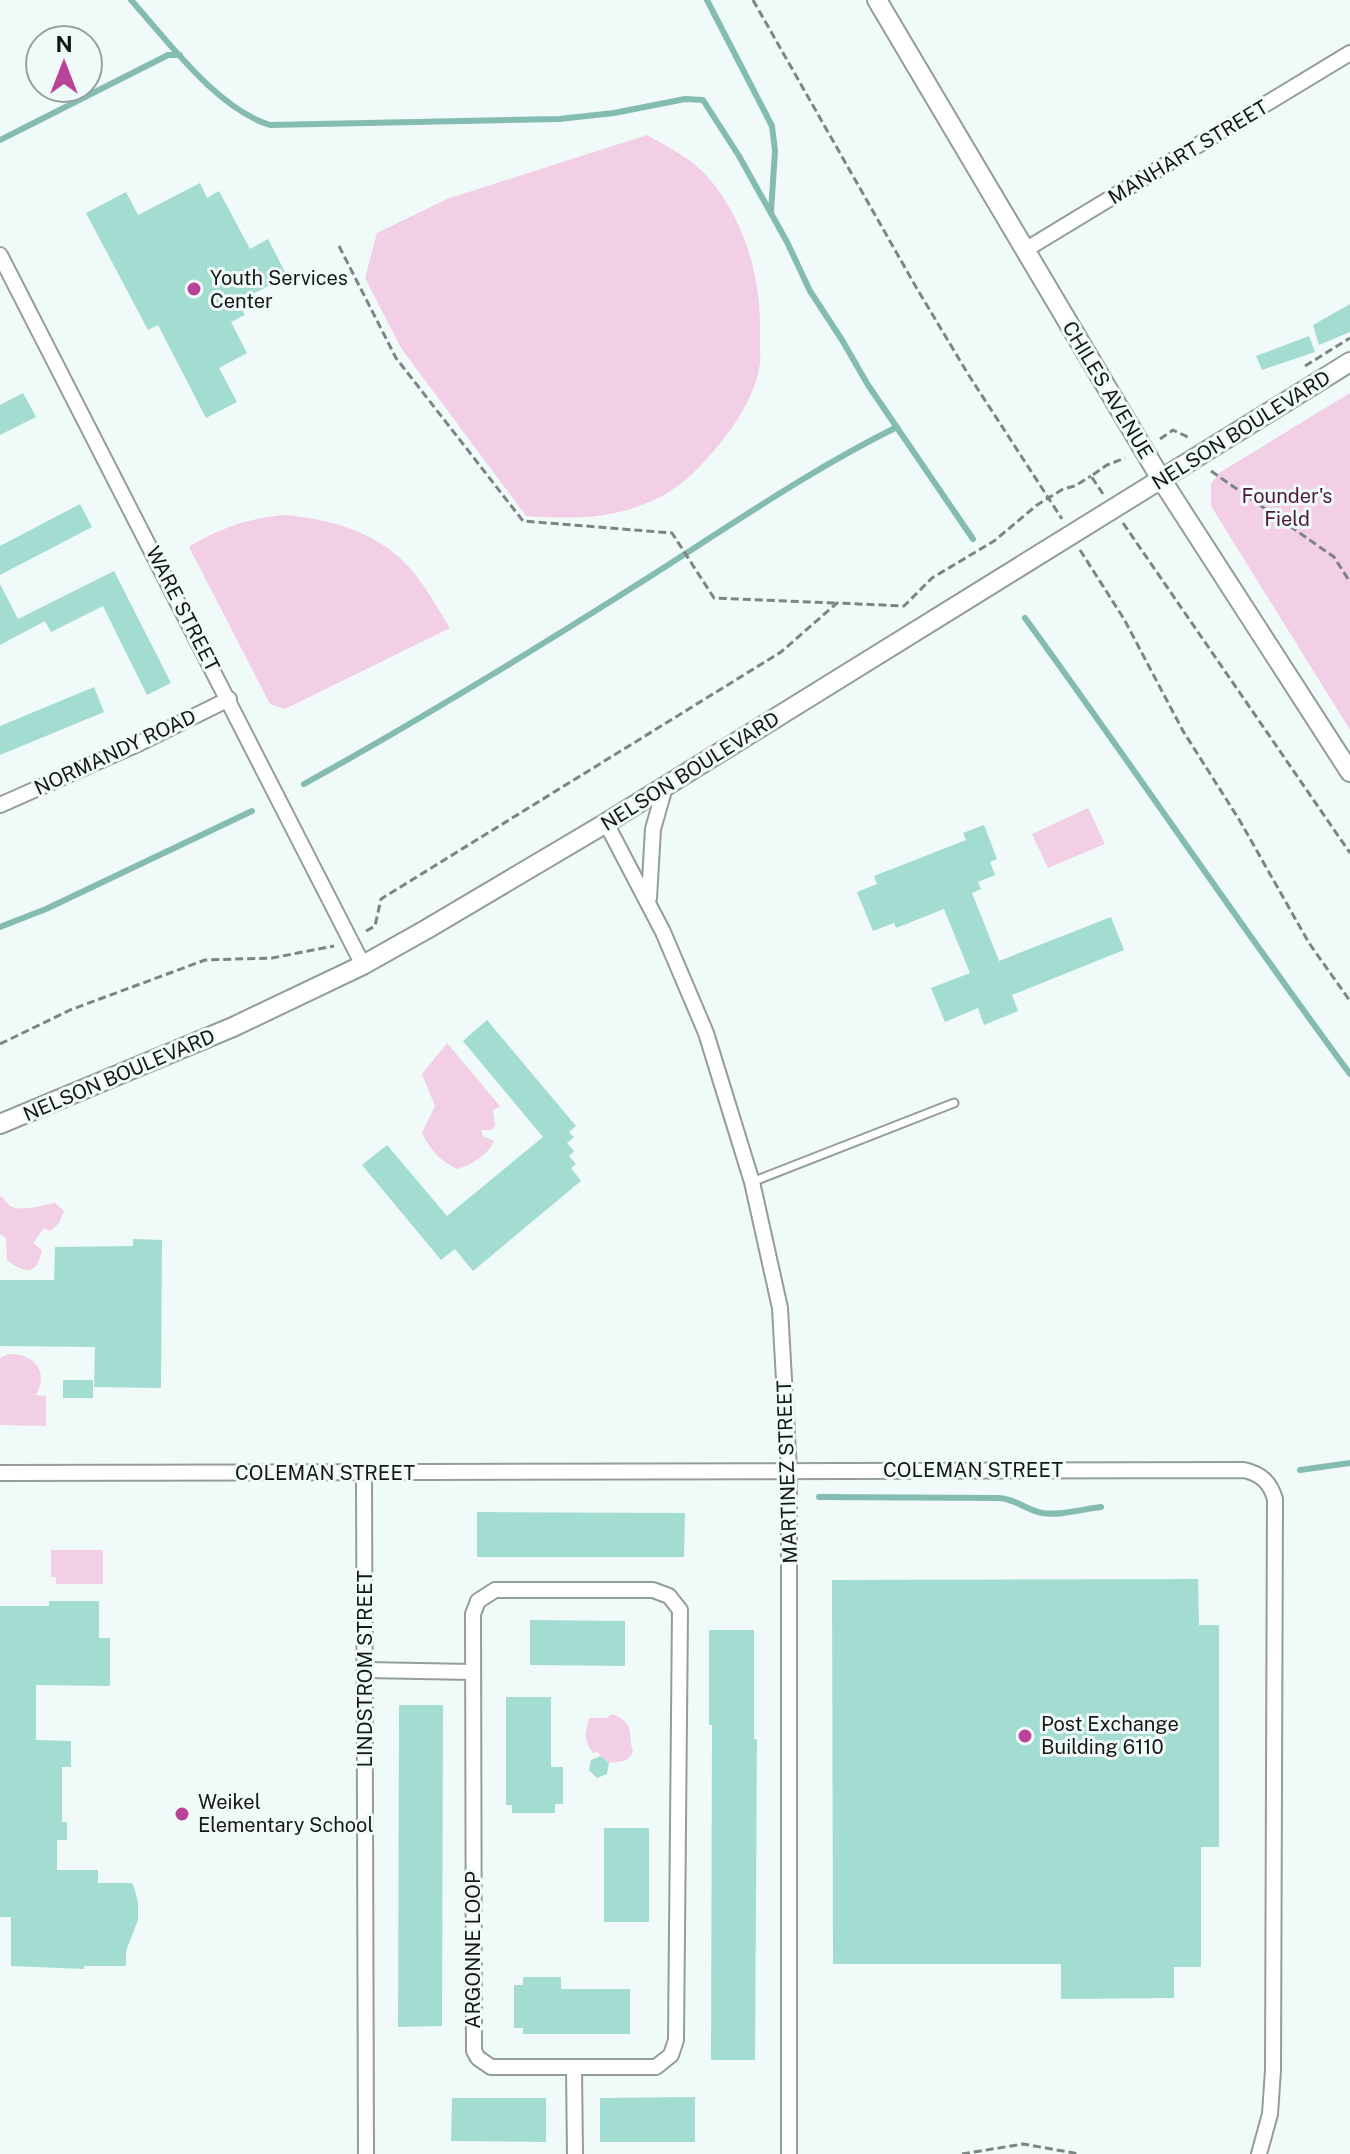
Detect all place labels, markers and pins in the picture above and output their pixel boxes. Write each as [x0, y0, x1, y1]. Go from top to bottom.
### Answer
place label: Youth Services Center [210, 266, 348, 313]
marker: Youth Services Center [185, 280, 203, 298]
place label: Post Exchange Building 6110 [1041, 1712, 1179, 1759]
marker: Post Exchange Building 6110 [1016, 1727, 1034, 1745]
place label: Weikel Elementary School [198, 1790, 373, 1837]
marker: Weikel Elementary School [173, 1805, 191, 1823]

